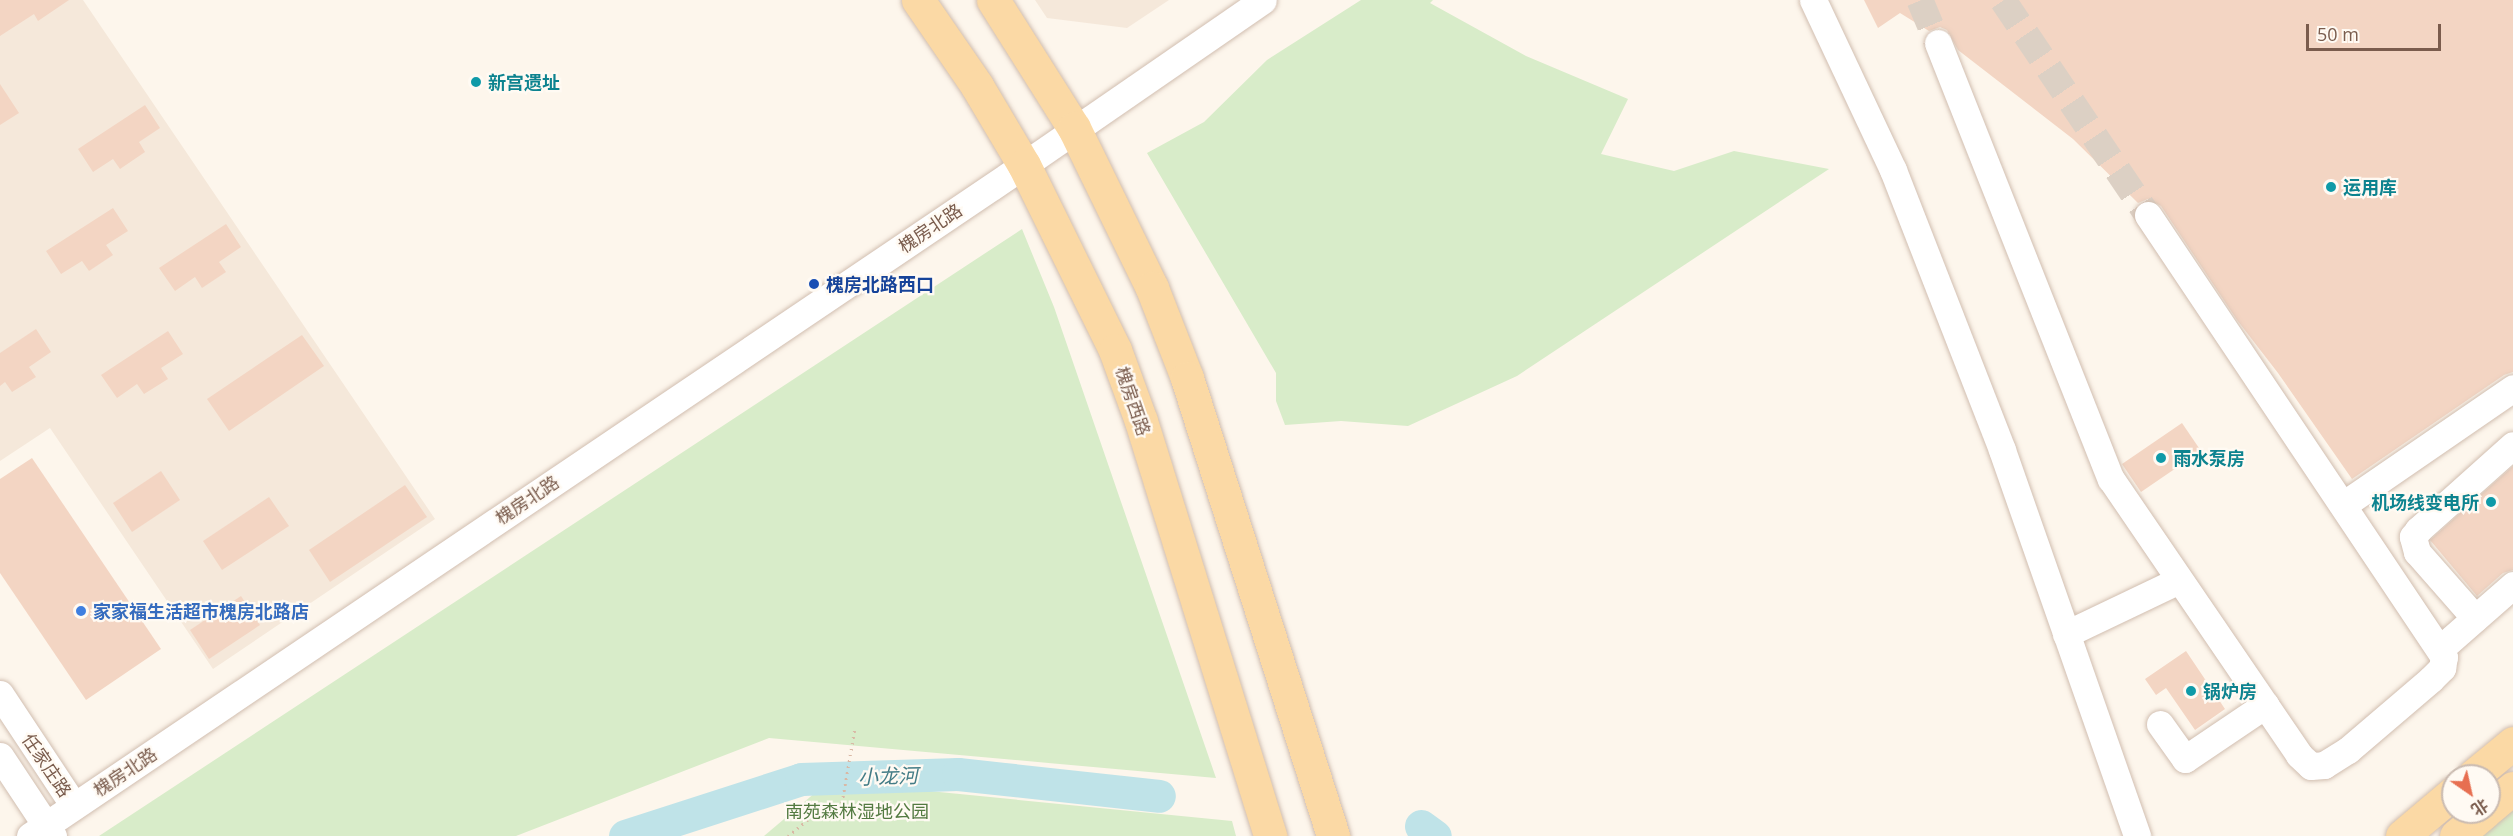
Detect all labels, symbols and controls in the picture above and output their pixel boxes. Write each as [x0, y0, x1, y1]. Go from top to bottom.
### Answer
scale bar [2309, 12, 2444, 50]
text: 50 m [2317, 22, 2359, 46]
place label: 新宫遗址 [488, 71, 560, 93]
marker: 新宫遗址 [469, 75, 483, 89]
place label: 运用库 [2343, 176, 2397, 198]
marker: 运用库 [2324, 180, 2338, 194]
street label: 槐房北路 [894, 199, 966, 257]
place label: 槐房北路西口 [826, 273, 934, 295]
marker: 槐房北路西口 [807, 277, 821, 291]
street label: 槐房西路 [1111, 363, 1155, 439]
place label: 雨水泵房 [2173, 447, 2245, 469]
marker: 雨水泵房 [2154, 451, 2168, 465]
street label: 槐房北路 [491, 471, 563, 529]
place label: 机场线变电所 [2371, 491, 2479, 513]
marker: 机场线变电所 [2484, 495, 2498, 509]
place label: 家家福生活超市槐房北路店 [93, 600, 309, 622]
marker: 家家福生活超市槐房北路店 [74, 604, 88, 618]
place label: 锅炉房 [2203, 680, 2257, 702]
marker: 锅炉房 [2184, 684, 2198, 698]
street label: 任家庄路 [18, 729, 76, 801]
street label: 槐房北路 [89, 743, 161, 801]
water label: 小龙河 [858, 763, 918, 789]
north arrow [2441, 764, 2501, 824]
text: 北 [2467, 794, 2493, 821]
park label: 南苑森林湿地公园 [785, 800, 929, 822]

